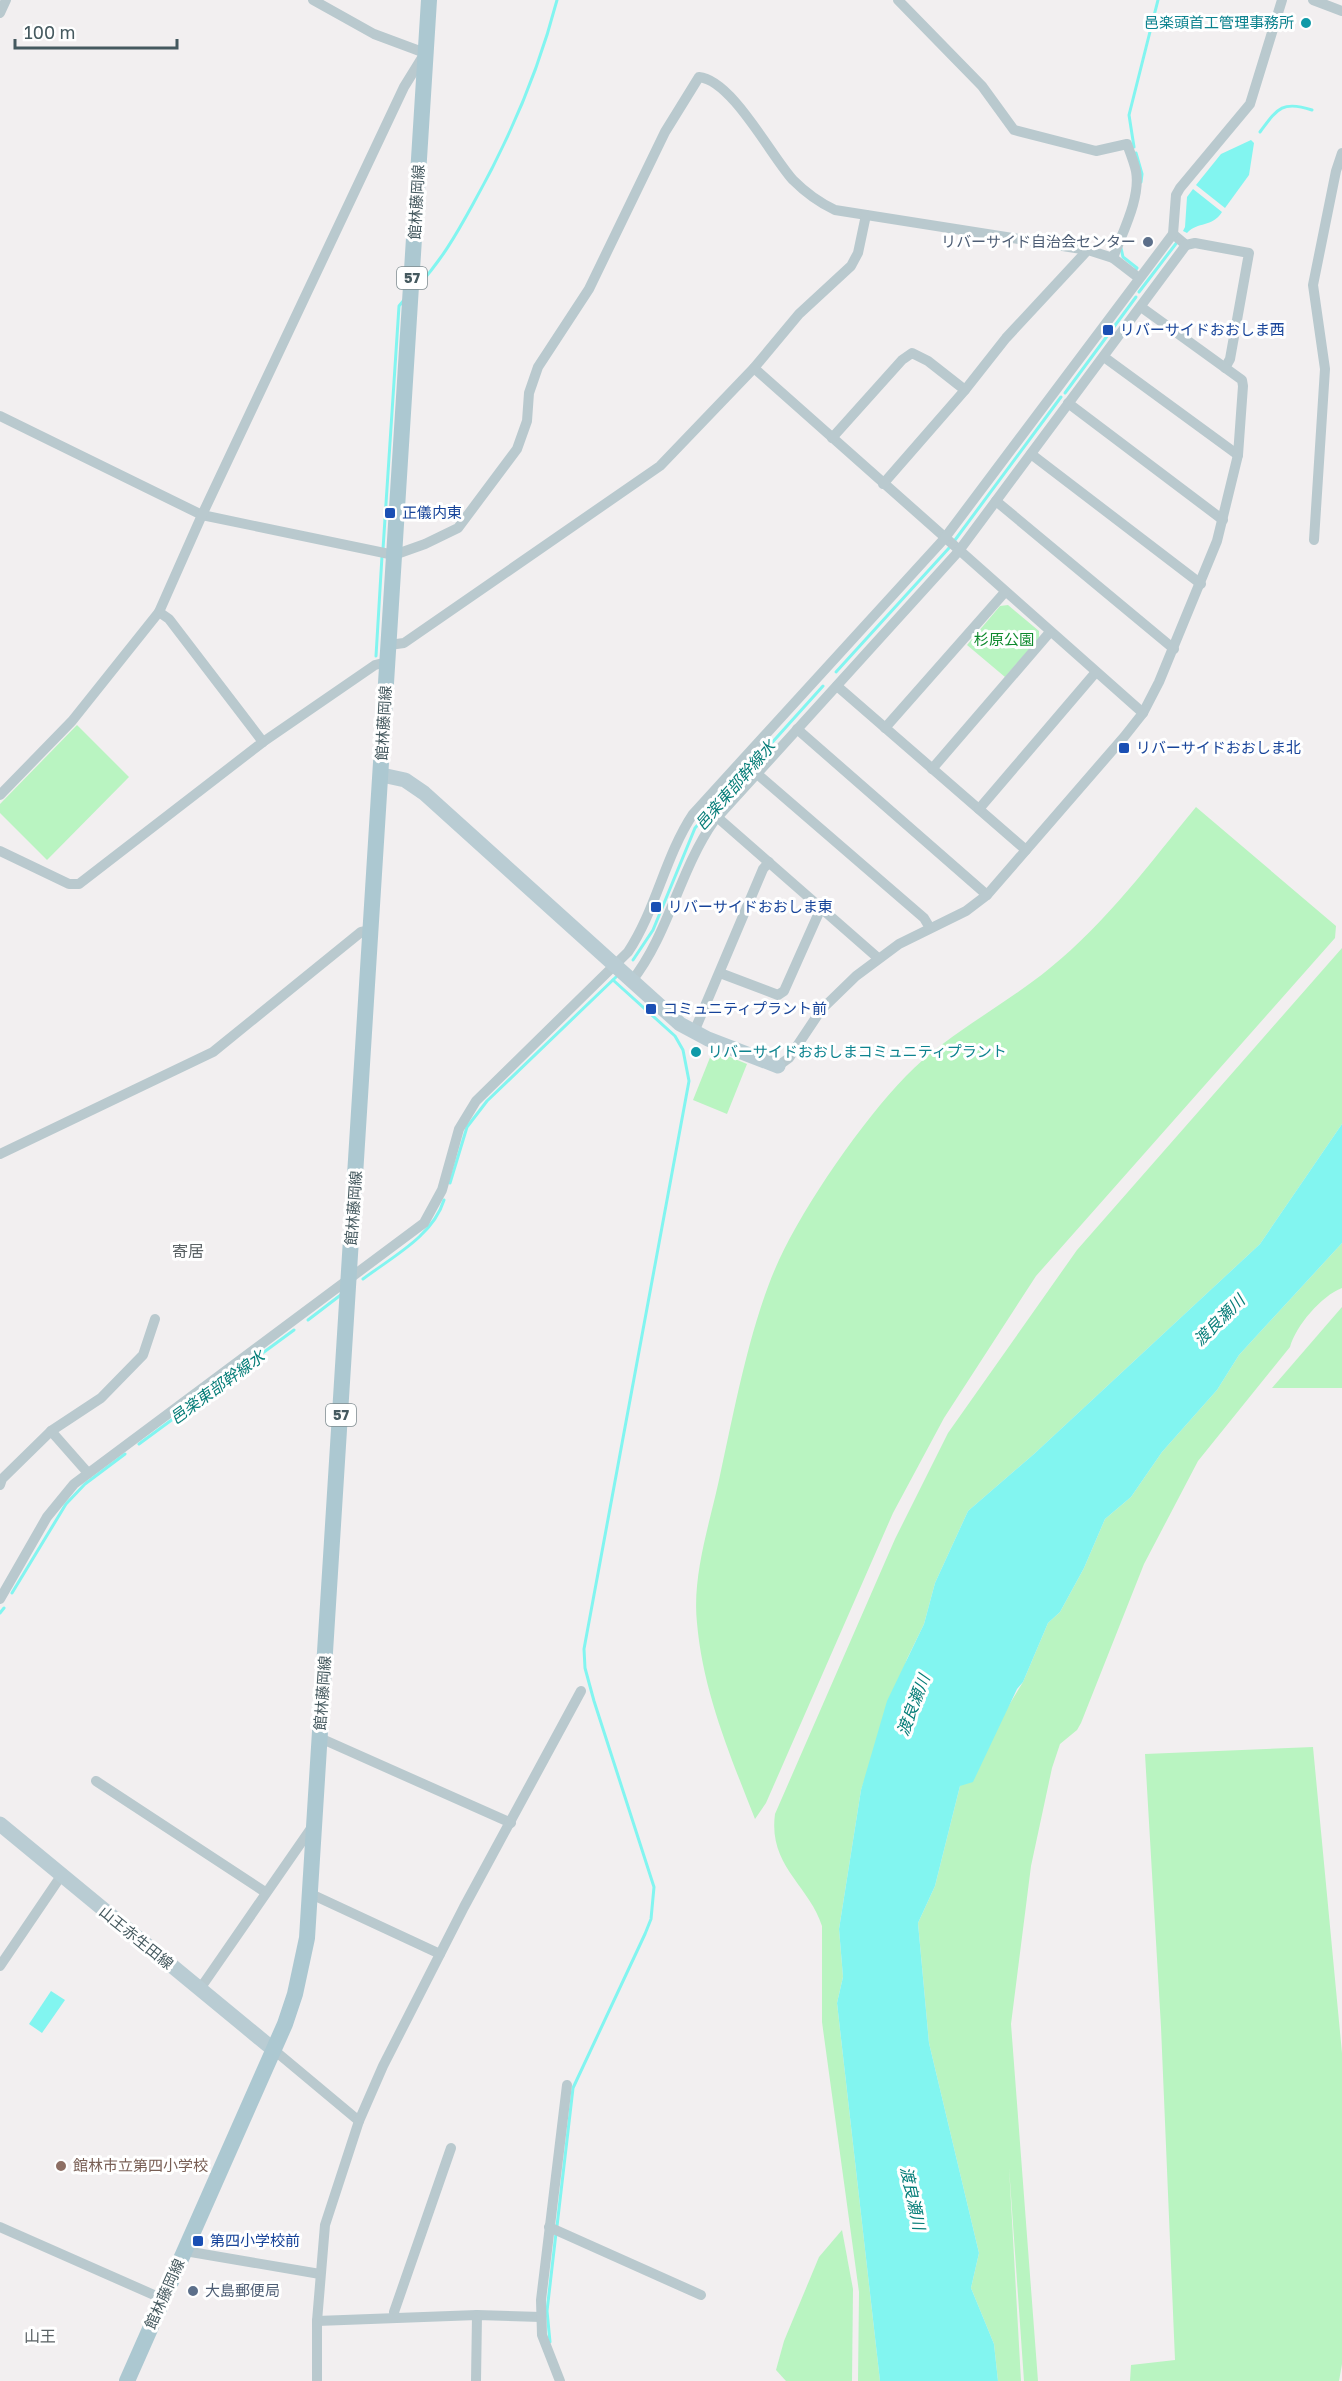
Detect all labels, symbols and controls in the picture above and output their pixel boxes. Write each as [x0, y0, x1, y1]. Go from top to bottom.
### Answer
scale bar [15, 12, 177, 50]
place label: 邑楽頭首工管理事務所 [1144, 13, 1294, 31]
marker: 邑楽頭首工管理事務所 [1299, 16, 1313, 30]
text: 100 m [24, 21, 75, 43]
street label: 館林藤岡線 [405, 164, 427, 240]
place label: リバーサイド自治会センター [941, 232, 1136, 250]
marker: リバーサイド自治会センター [1141, 235, 1155, 249]
road number: 57 [397, 267, 427, 289]
place label: リバーサイドおおしま西 [1120, 320, 1285, 338]
marker: リバーサイドおおしま西 [1101, 323, 1115, 337]
place label: 正儀内東 [402, 503, 462, 521]
marker: 正儀内東 [383, 506, 397, 520]
park label: 杉原公園 [974, 630, 1034, 648]
street label: 館林藤岡線 [372, 685, 394, 761]
water label: 邑楽東部幹線水 [691, 735, 781, 834]
place label: リバーサイドおおしま北 [1136, 738, 1301, 756]
marker: リバーサイドおおしま北 [1117, 741, 1131, 755]
place label: リバーサイドおおしま東 [668, 897, 833, 915]
marker: リバーサイドおおしま東 [649, 900, 663, 914]
place label: コミュニティプラント前 [663, 999, 827, 1017]
marker: コミュニティプラント前 [644, 1002, 658, 1016]
place label: リバーサイドおおしまコミュニティプラント [708, 1042, 1007, 1060]
marker: リバーサイドおおしまコミュニティプラント [689, 1045, 703, 1059]
street label: 館林藤岡線 [341, 1170, 365, 1246]
district label: 寄居 [172, 1241, 204, 1261]
water label: 渡良瀬川 [1189, 1289, 1250, 1350]
water label: 邑楽東部幹線水 [166, 1345, 270, 1428]
road number: 57 [326, 1404, 356, 1426]
street label: 館林藤岡線 [310, 1655, 334, 1731]
water label: 渡良瀬川 [892, 1670, 935, 1738]
street label: 山王赤生田線 [96, 1902, 177, 1973]
place label: 館林市立第四小学校 [73, 2156, 208, 2174]
marker: 館林市立第四小学校 [54, 2159, 68, 2173]
water label: 渡良瀬川 [897, 2165, 930, 2233]
place label: 第四小学校前 [210, 2231, 300, 2249]
marker: 第四小学校前 [191, 2234, 205, 2248]
street label: 館林藤岡線 [141, 2256, 188, 2332]
place label: 大島郵便局 [205, 2281, 280, 2299]
marker: 大島郵便局 [186, 2284, 200, 2298]
district label: 山王 [24, 2326, 56, 2346]

